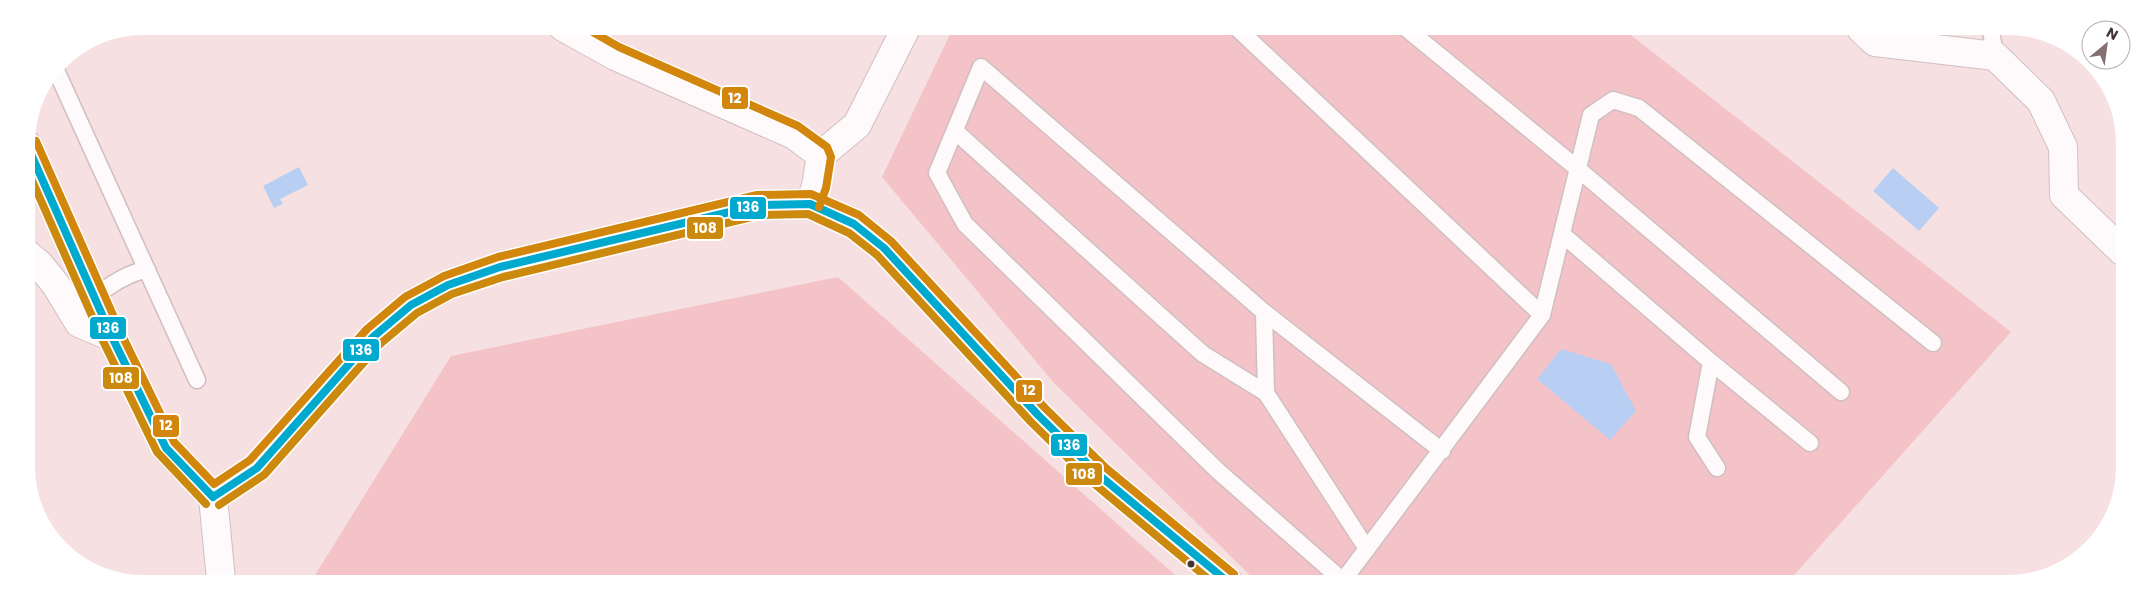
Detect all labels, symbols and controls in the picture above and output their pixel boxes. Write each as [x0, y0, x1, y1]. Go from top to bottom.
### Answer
north arrow [2081, 20, 2131, 70]
text: N [2103, 22, 2122, 45]
line badge: 12 [721, 86, 749, 110]
text: 12 [728, 88, 742, 108]
line badge: 136 [729, 196, 767, 220]
text: 136 [737, 197, 759, 217]
line badge: 108 [686, 216, 724, 240]
text: 108 [693, 218, 717, 238]
line badge: 136 [89, 316, 127, 340]
text: 136 [97, 318, 119, 338]
line badge: 136 [342, 338, 380, 362]
text: 136 [350, 340, 372, 360]
line badge: 108 [102, 366, 140, 390]
text: 108 [109, 368, 133, 388]
line badge: 12 [1015, 379, 1043, 403]
text: 12 [1022, 380, 1036, 400]
line badge: 12 [152, 414, 180, 438]
text: 12 [159, 415, 173, 435]
line badge: 136 [1050, 433, 1088, 457]
text: 136 [1058, 435, 1080, 455]
line badge: 108 [1065, 462, 1103, 486]
text: 108 [1072, 464, 1096, 484]
unlabelled marker [1186, 559, 1196, 569]

